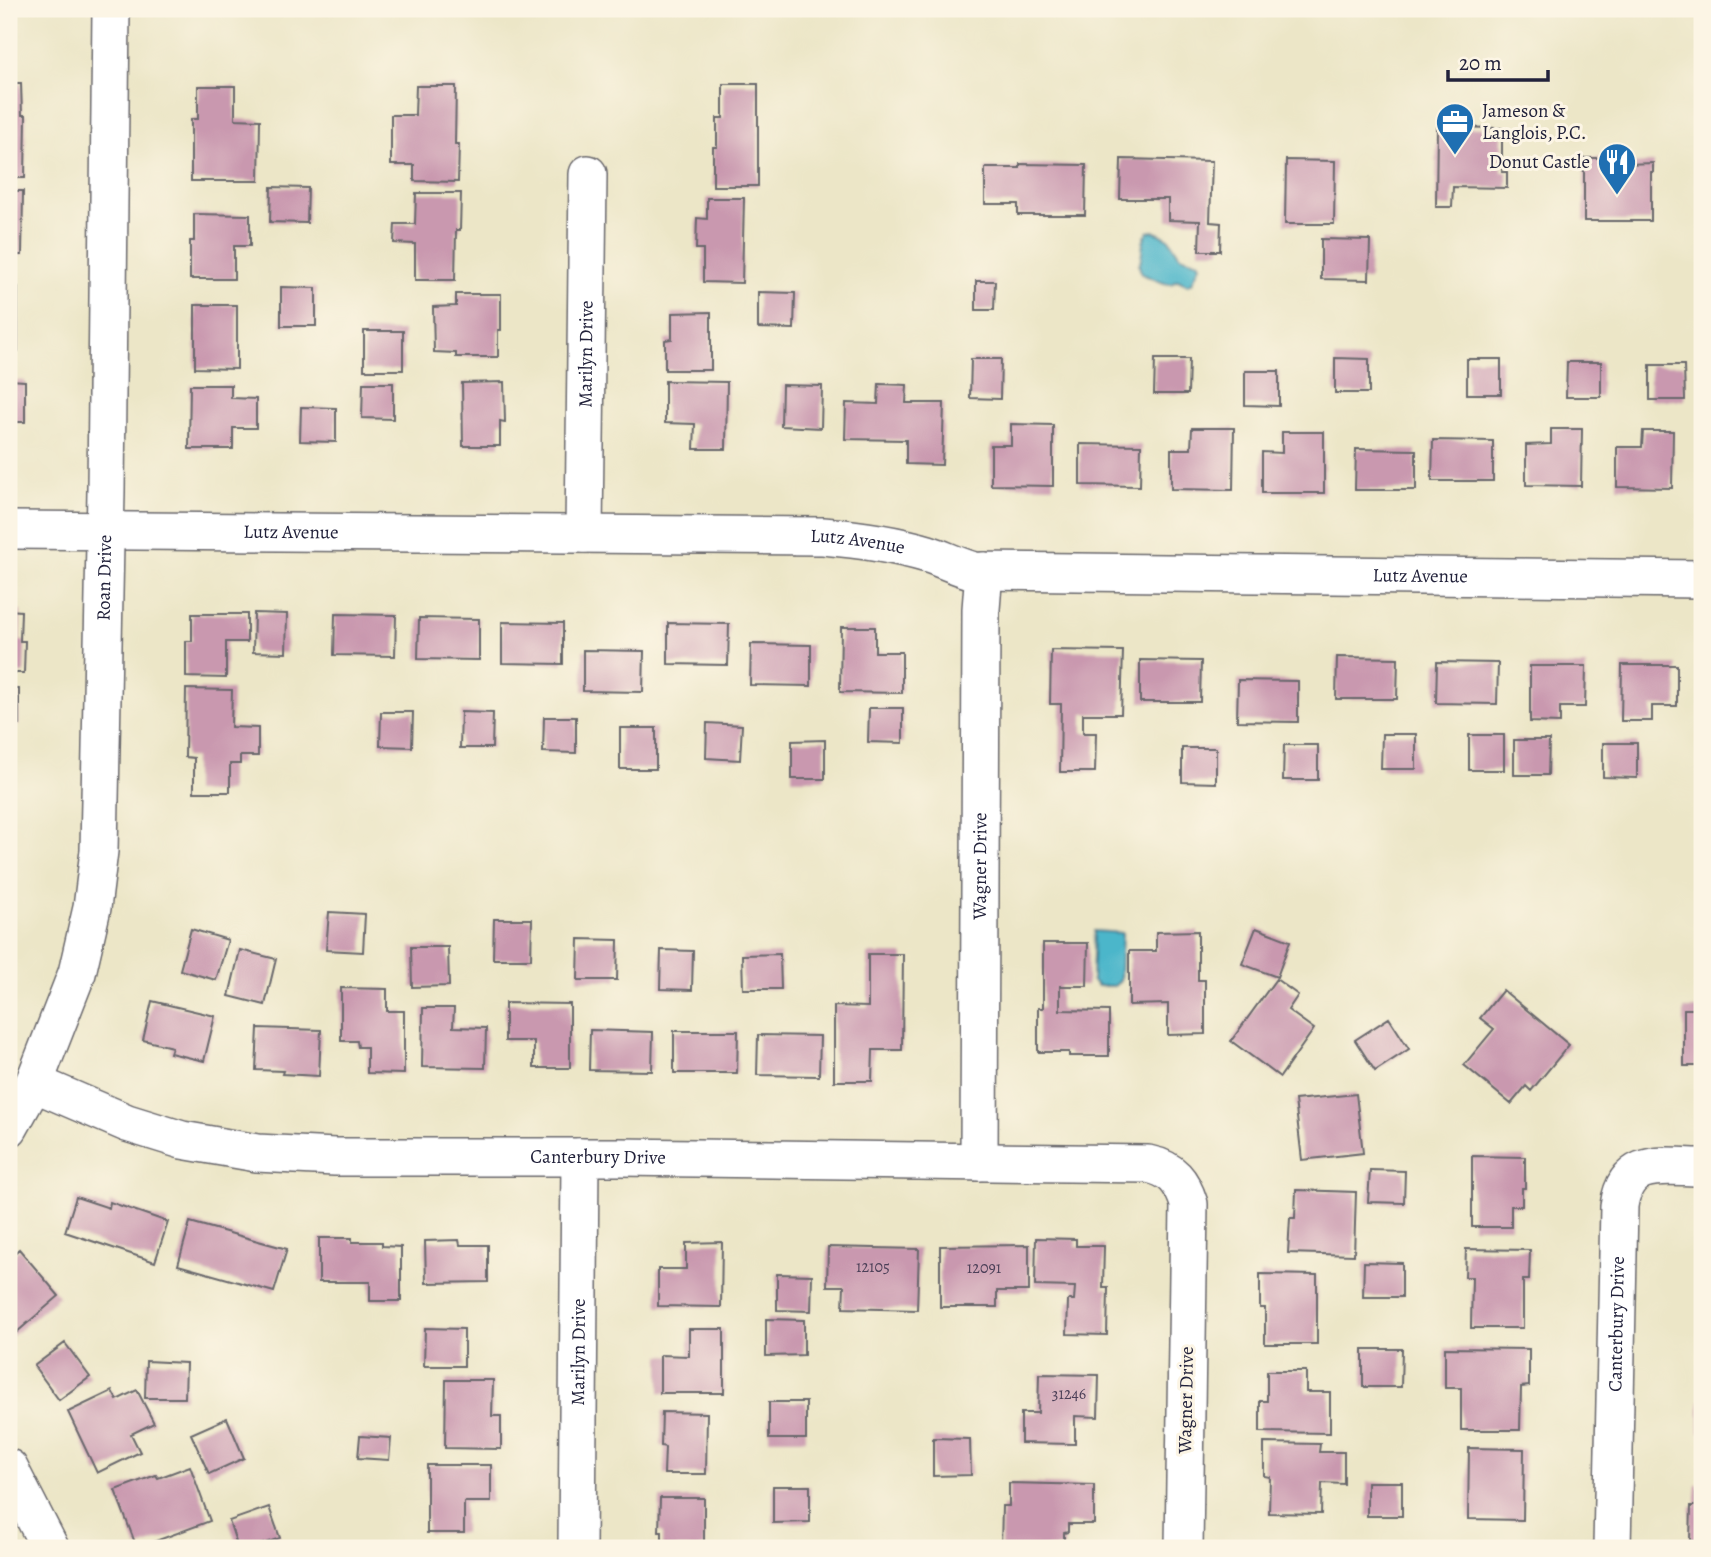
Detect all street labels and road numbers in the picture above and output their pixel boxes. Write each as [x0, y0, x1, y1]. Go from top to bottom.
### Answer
street label: Marilyn Drive [572, 300, 600, 408]
street label: Lutz Avenue [243, 519, 339, 545]
street label: Lutz Avenue [810, 523, 907, 561]
street label: Roan Drive [90, 534, 118, 621]
street label: Lutz Avenue [1372, 562, 1468, 589]
street label: Wagner Drive [967, 812, 993, 921]
street label: Canterbury Drive [530, 1144, 666, 1171]
street label: Canterbury Drive [1602, 1256, 1631, 1392]
street label: Marilyn Drive [565, 1298, 592, 1406]
street label: Wagner Drive [1172, 1346, 1200, 1455]

